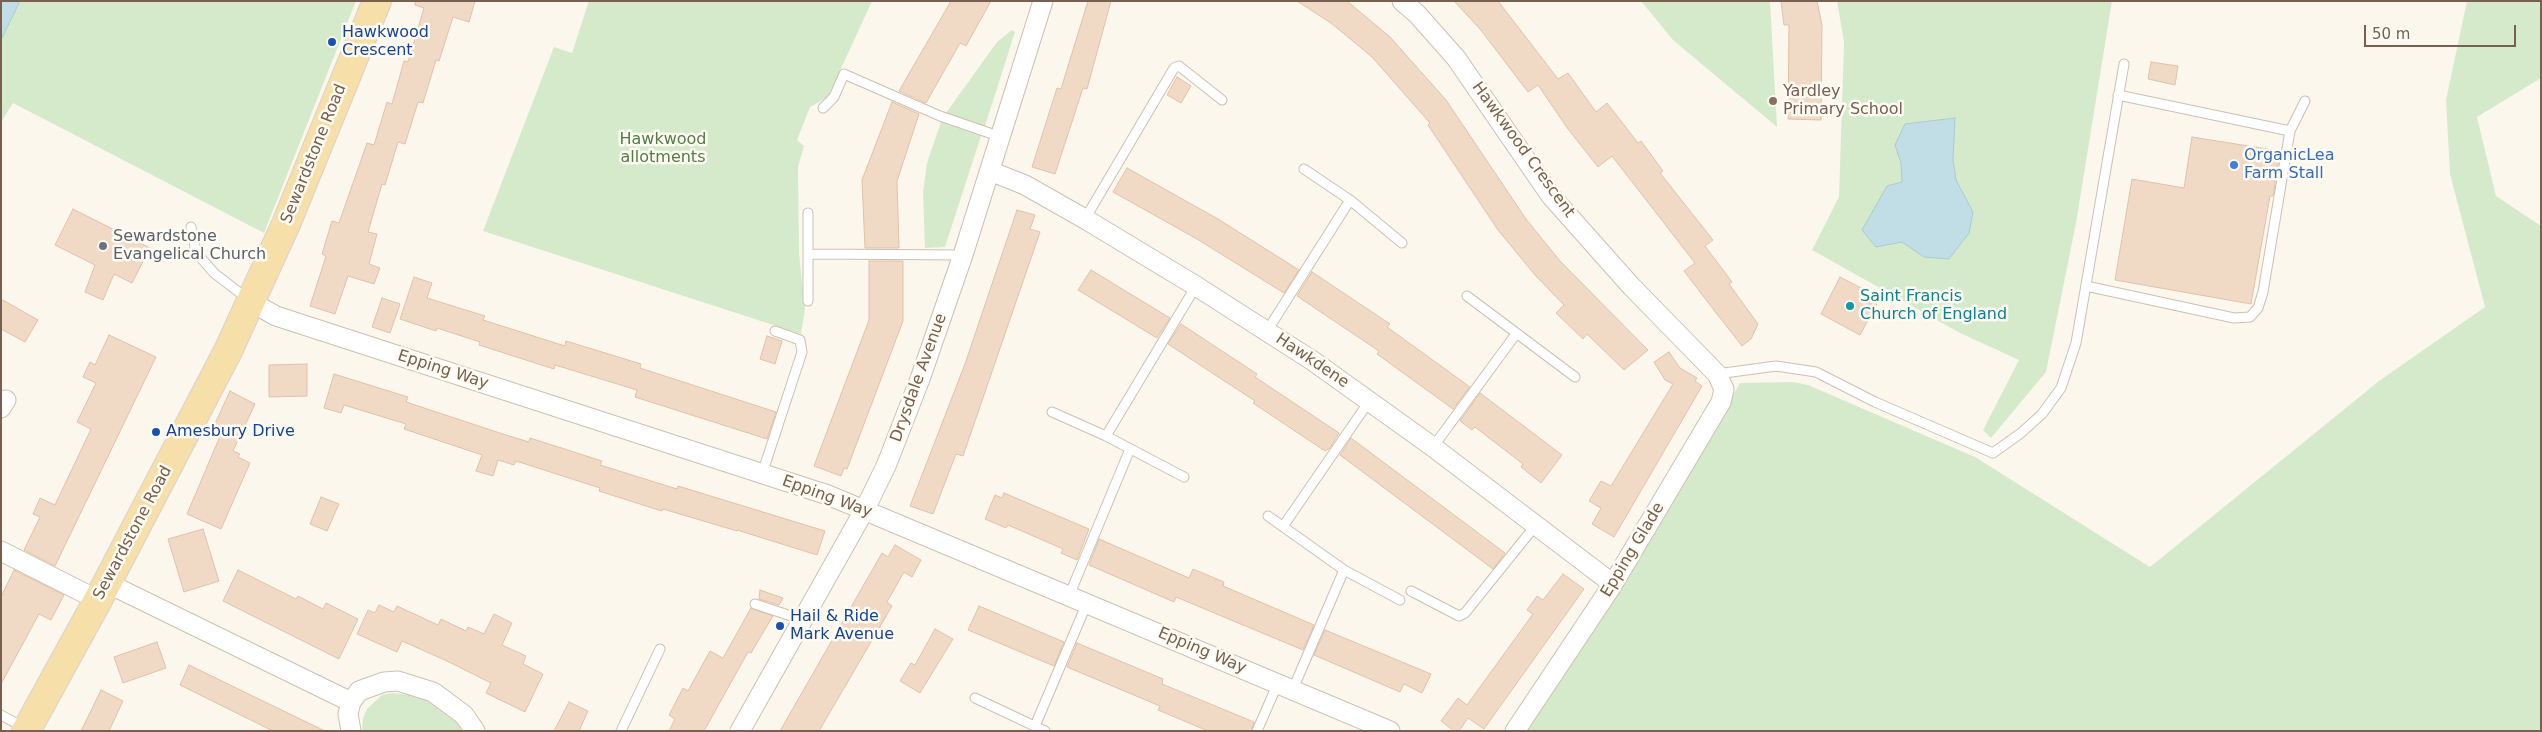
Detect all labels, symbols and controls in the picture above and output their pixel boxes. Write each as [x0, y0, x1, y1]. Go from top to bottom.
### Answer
scale bar [2367, 15, 2520, 47]
place label: Hawkwood Crescent [342, 23, 429, 61]
text: 50 m [2372, 25, 2410, 43]
marker: Hawkwood Crescent [326, 36, 338, 48]
street label: Hawkwood Crescent [1467, 79, 1579, 221]
street label: Sewardstone Road [277, 81, 351, 227]
place label: Yardley Primary School [1783, 82, 1903, 120]
marker: Yardley Primary School [1767, 95, 1779, 107]
park label: Hawkwood allotments [619, 130, 707, 168]
place label: OrganicLea Farm Stall [2244, 146, 2335, 184]
marker: OrganicLea Farm Stall [2228, 159, 2240, 171]
place label: Sewardstone Evangelical Church [113, 227, 266, 265]
marker: Sewardstone Evangelical Church [97, 240, 109, 252]
place label: Saint Francis Church of England [1860, 287, 2007, 325]
marker: Saint Francis Church of England [1844, 300, 1856, 312]
street label: Drysdale Avenue [887, 311, 951, 445]
street label: Hawkdene [1272, 330, 1352, 392]
street label: Epping Way [395, 346, 491, 394]
place label: Amesbury Drive [166, 422, 295, 442]
marker: Amesbury Drive [150, 426, 162, 438]
street label: Sewardstone Road [90, 463, 176, 603]
street label: Epping Way [779, 472, 875, 522]
street label: Epping Glade [1597, 499, 1669, 601]
place label: Hail & Ride Mark Avenue [790, 607, 894, 645]
marker: Hail & Ride Mark Avenue [774, 620, 786, 632]
street label: Epping Way [1155, 624, 1249, 678]

